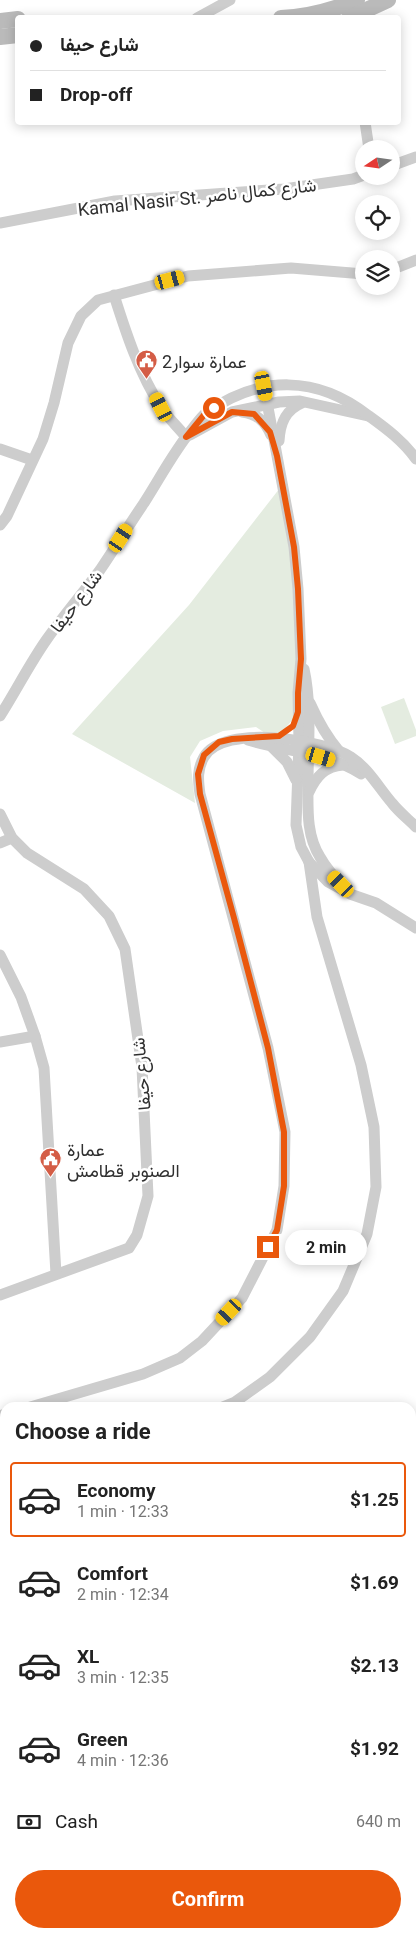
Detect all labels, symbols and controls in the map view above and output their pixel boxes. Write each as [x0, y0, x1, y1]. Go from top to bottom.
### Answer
text: شارع حيفا [60, 33, 139, 56]
text: Drop-off [60, 83, 132, 106]
north arrow [355, 140, 400, 185]
map controls [355, 140, 400, 295]
street label: Kamal Nasir St. شارع كمال ناصر [77, 174, 317, 222]
button: locate [355, 195, 400, 240]
button: layers [355, 250, 400, 295]
car [153, 269, 186, 291]
public building icon: عمارة سوار2 [134, 349, 158, 380]
place label: عمارة سوار2 [162, 351, 247, 373]
car [253, 370, 274, 402]
car [147, 390, 174, 424]
route start [203, 397, 225, 419]
car [106, 521, 135, 555]
street label: شارع حيفا [46, 566, 108, 638]
car [304, 746, 337, 768]
car [325, 868, 356, 900]
street label: شارع حيفا [127, 1037, 157, 1111]
place label: عمارة الصنوبر قطامش [67, 1139, 180, 1182]
public building icon: عمارة الصنوبر قطامش [39, 1147, 63, 1178]
callout: 2 min [286, 1230, 368, 1264]
route end [257, 1236, 279, 1258]
text: 2 min [306, 1238, 346, 1257]
car [213, 1296, 244, 1328]
text: Choose a ride [15, 1419, 151, 1444]
icon: car [17, 1477, 62, 1522]
text: Economy [77, 1479, 156, 1502]
text: $1.25 [350, 1488, 399, 1511]
text: 1 min · 12:33 [77, 1502, 169, 1521]
icon: car [17, 1560, 62, 1605]
text: Comfort [77, 1562, 148, 1585]
text: $1.69 [350, 1571, 399, 1594]
text: 2 min · 12:34 [77, 1585, 169, 1604]
icon: car [17, 1643, 62, 1688]
text: XL [77, 1645, 99, 1668]
text: $2.13 [350, 1654, 399, 1677]
text: 3 min · 12:35 [77, 1668, 169, 1687]
icon: car [17, 1726, 62, 1771]
text: Green [77, 1728, 128, 1751]
text: $1.92 [350, 1737, 399, 1760]
text: 4 min · 12:36 [77, 1751, 169, 1770]
icon: cash [15, 1808, 43, 1836]
text: Cash [55, 1810, 98, 1833]
text: 640 m [356, 1812, 401, 1831]
button: Confirm [15, 1870, 401, 1928]

